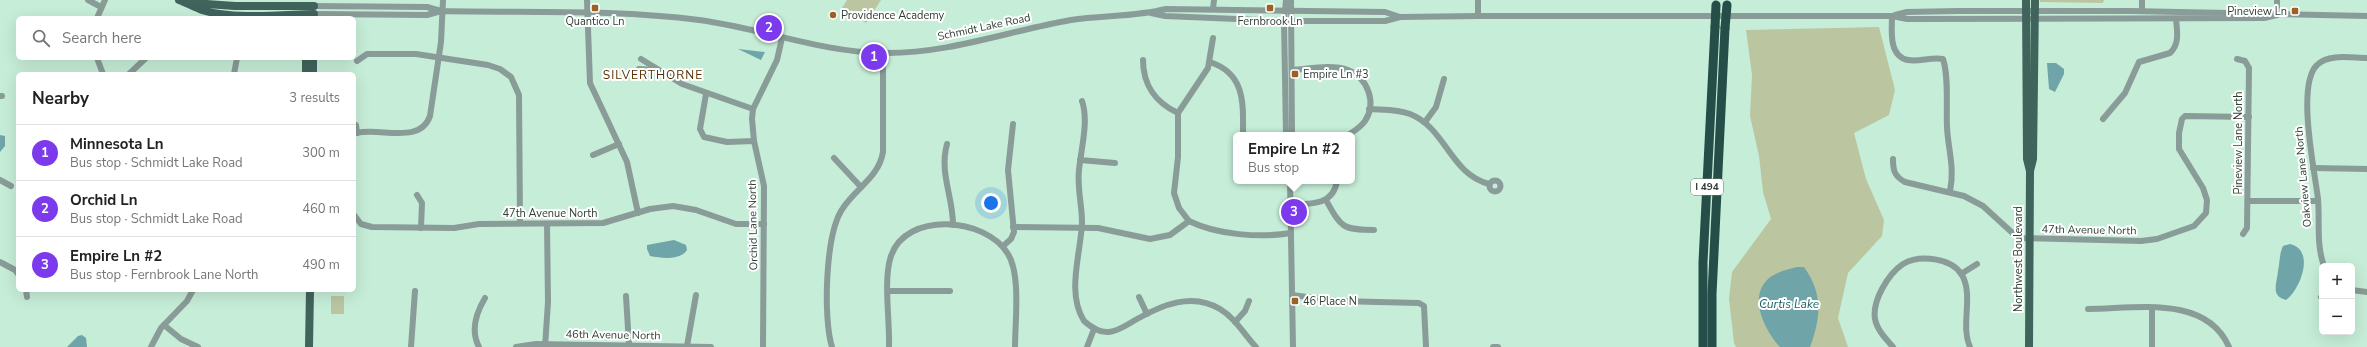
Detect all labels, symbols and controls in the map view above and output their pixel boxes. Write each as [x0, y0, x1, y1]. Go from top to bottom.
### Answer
marker: Quantico Ln [590, 3, 600, 13]
marker: Fernbrook Ln [1265, 3, 1275, 13]
place label: Pineview Ln [2227, 4, 2287, 19]
marker: Pineview Ln [2290, 6, 2300, 16]
place label: Providence Academy [841, 8, 945, 23]
marker: Providence Academy [828, 10, 838, 20]
street label: Schmidt Lake Road [936, 10, 1032, 44]
pin: 2 [756, 13, 782, 43]
place label: Quantico Ln [565, 14, 625, 29]
place label: Fernbrook Ln [1238, 14, 1302, 29]
search box [16, 16, 356, 60]
icon: search [30, 27, 52, 49]
text: Search here [62, 28, 142, 48]
pin: 1 [861, 42, 887, 72]
district label: SILVERTHORNE [603, 67, 703, 83]
place label: Empire Ln #3 [1303, 67, 1369, 82]
marker: Empire Ln #3 [1290, 69, 1300, 79]
text: Nearby [32, 87, 89, 110]
text: 3 results [289, 89, 340, 107]
street label: Pineview Lane North [2231, 92, 2246, 194]
street label: Oakview Lane North [2291, 126, 2315, 228]
popup [1233, 132, 1355, 184]
text: Minnesota Ln [70, 134, 164, 154]
text: Empire Ln #2 [1248, 139, 1340, 159]
text: 1 [41, 144, 49, 162]
text: 300 m [302, 144, 340, 162]
text: Bus stop · Schmidt Lake Road [70, 154, 243, 172]
text: Bus stop [1248, 159, 1299, 177]
road number: I 494 [1691, 179, 1723, 195]
street label: Orchid Lane North [745, 180, 761, 270]
text: Orchid Ln [70, 190, 137, 210]
your location [981, 193, 1001, 213]
pin: 3 [1281, 197, 1307, 227]
text: 2 [41, 200, 49, 218]
text: 460 m [302, 200, 340, 218]
street label: 47th Avenue North [503, 206, 597, 221]
street label: Northwest Boulevard [2011, 206, 2026, 312]
text: Bus stop · Schmidt Lake Road [70, 210, 243, 228]
street label: 47th Avenue North [2041, 222, 2137, 238]
text: Empire Ln #2 [70, 246, 162, 266]
text: 3 [41, 256, 49, 274]
text: 490 m [302, 256, 340, 274]
map controls [2319, 263, 2355, 335]
button: + [2319, 263, 2355, 299]
text: Bus stop · Fernbrook Lane North [70, 266, 258, 284]
place label: 46 Place N [1303, 294, 1357, 309]
marker: 46 Place N [1290, 296, 1300, 306]
water label: Curtis Lake [1759, 296, 1820, 312]
button: − [2319, 299, 2355, 335]
street label: 46th Avenue North [565, 327, 661, 343]

